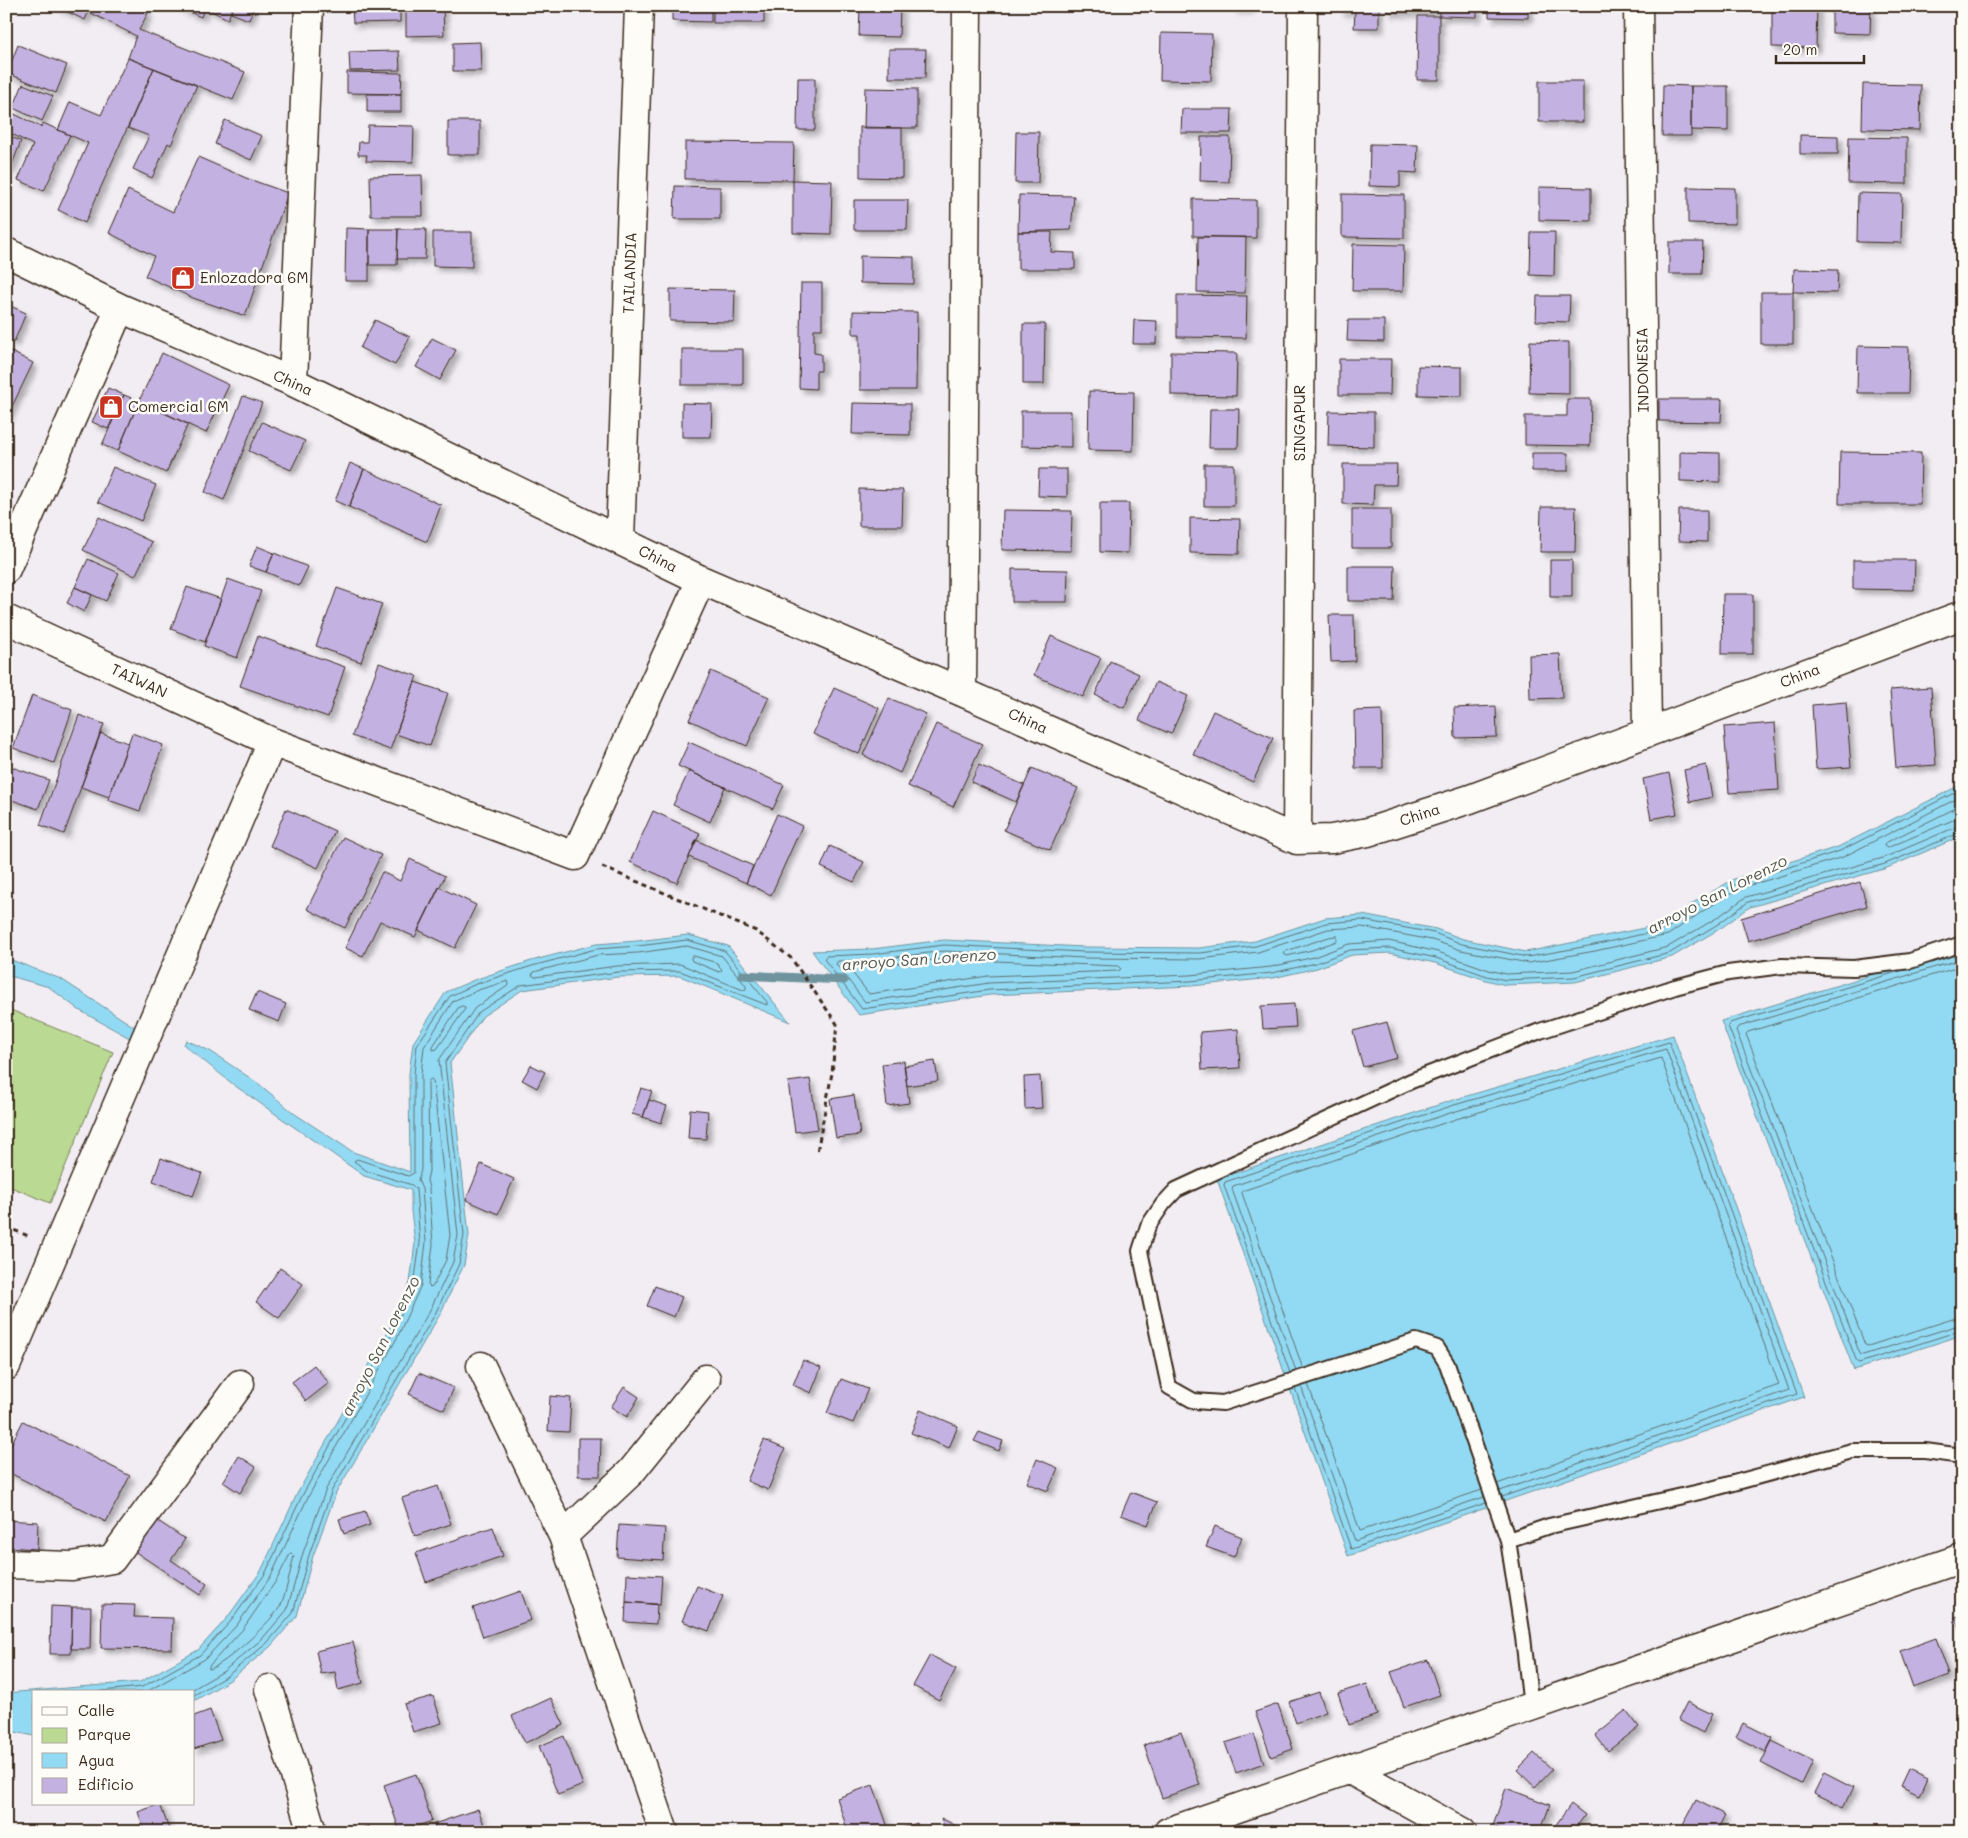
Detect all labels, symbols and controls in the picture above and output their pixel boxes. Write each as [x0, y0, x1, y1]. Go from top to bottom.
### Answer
scale bar [1776, 32, 1863, 64]
text: 20 m [1783, 39, 1817, 59]
street label: TAILANDIA [618, 232, 640, 314]
shop icon: Enlozadora 6M [170, 265, 196, 291]
place label: Enlozadora 6M [200, 267, 308, 287]
street label: INDONESIA [1631, 327, 1653, 413]
street label: China [270, 365, 316, 400]
street label: SINGAPUR [1289, 385, 1309, 461]
shop icon: Comercial 6M [98, 394, 124, 420]
place label: Comercial 6M [128, 396, 229, 416]
street label: China [635, 540, 681, 576]
street label: TAIWAN [108, 658, 171, 702]
street label: China [1777, 658, 1823, 692]
street label: China [1005, 703, 1051, 738]
street label: China [1397, 798, 1442, 830]
water label: arroyo San Lorenzo [1643, 849, 1791, 938]
water label: arroyo San Lorenzo [841, 943, 997, 974]
water label: arroyo San Lorenzo [335, 1272, 424, 1419]
legend [32, 1690, 195, 1806]
text: Calle [78, 1700, 115, 1720]
text: Parque [78, 1724, 131, 1744]
text: Agua [78, 1750, 115, 1770]
text: Edificio [78, 1774, 134, 1794]

